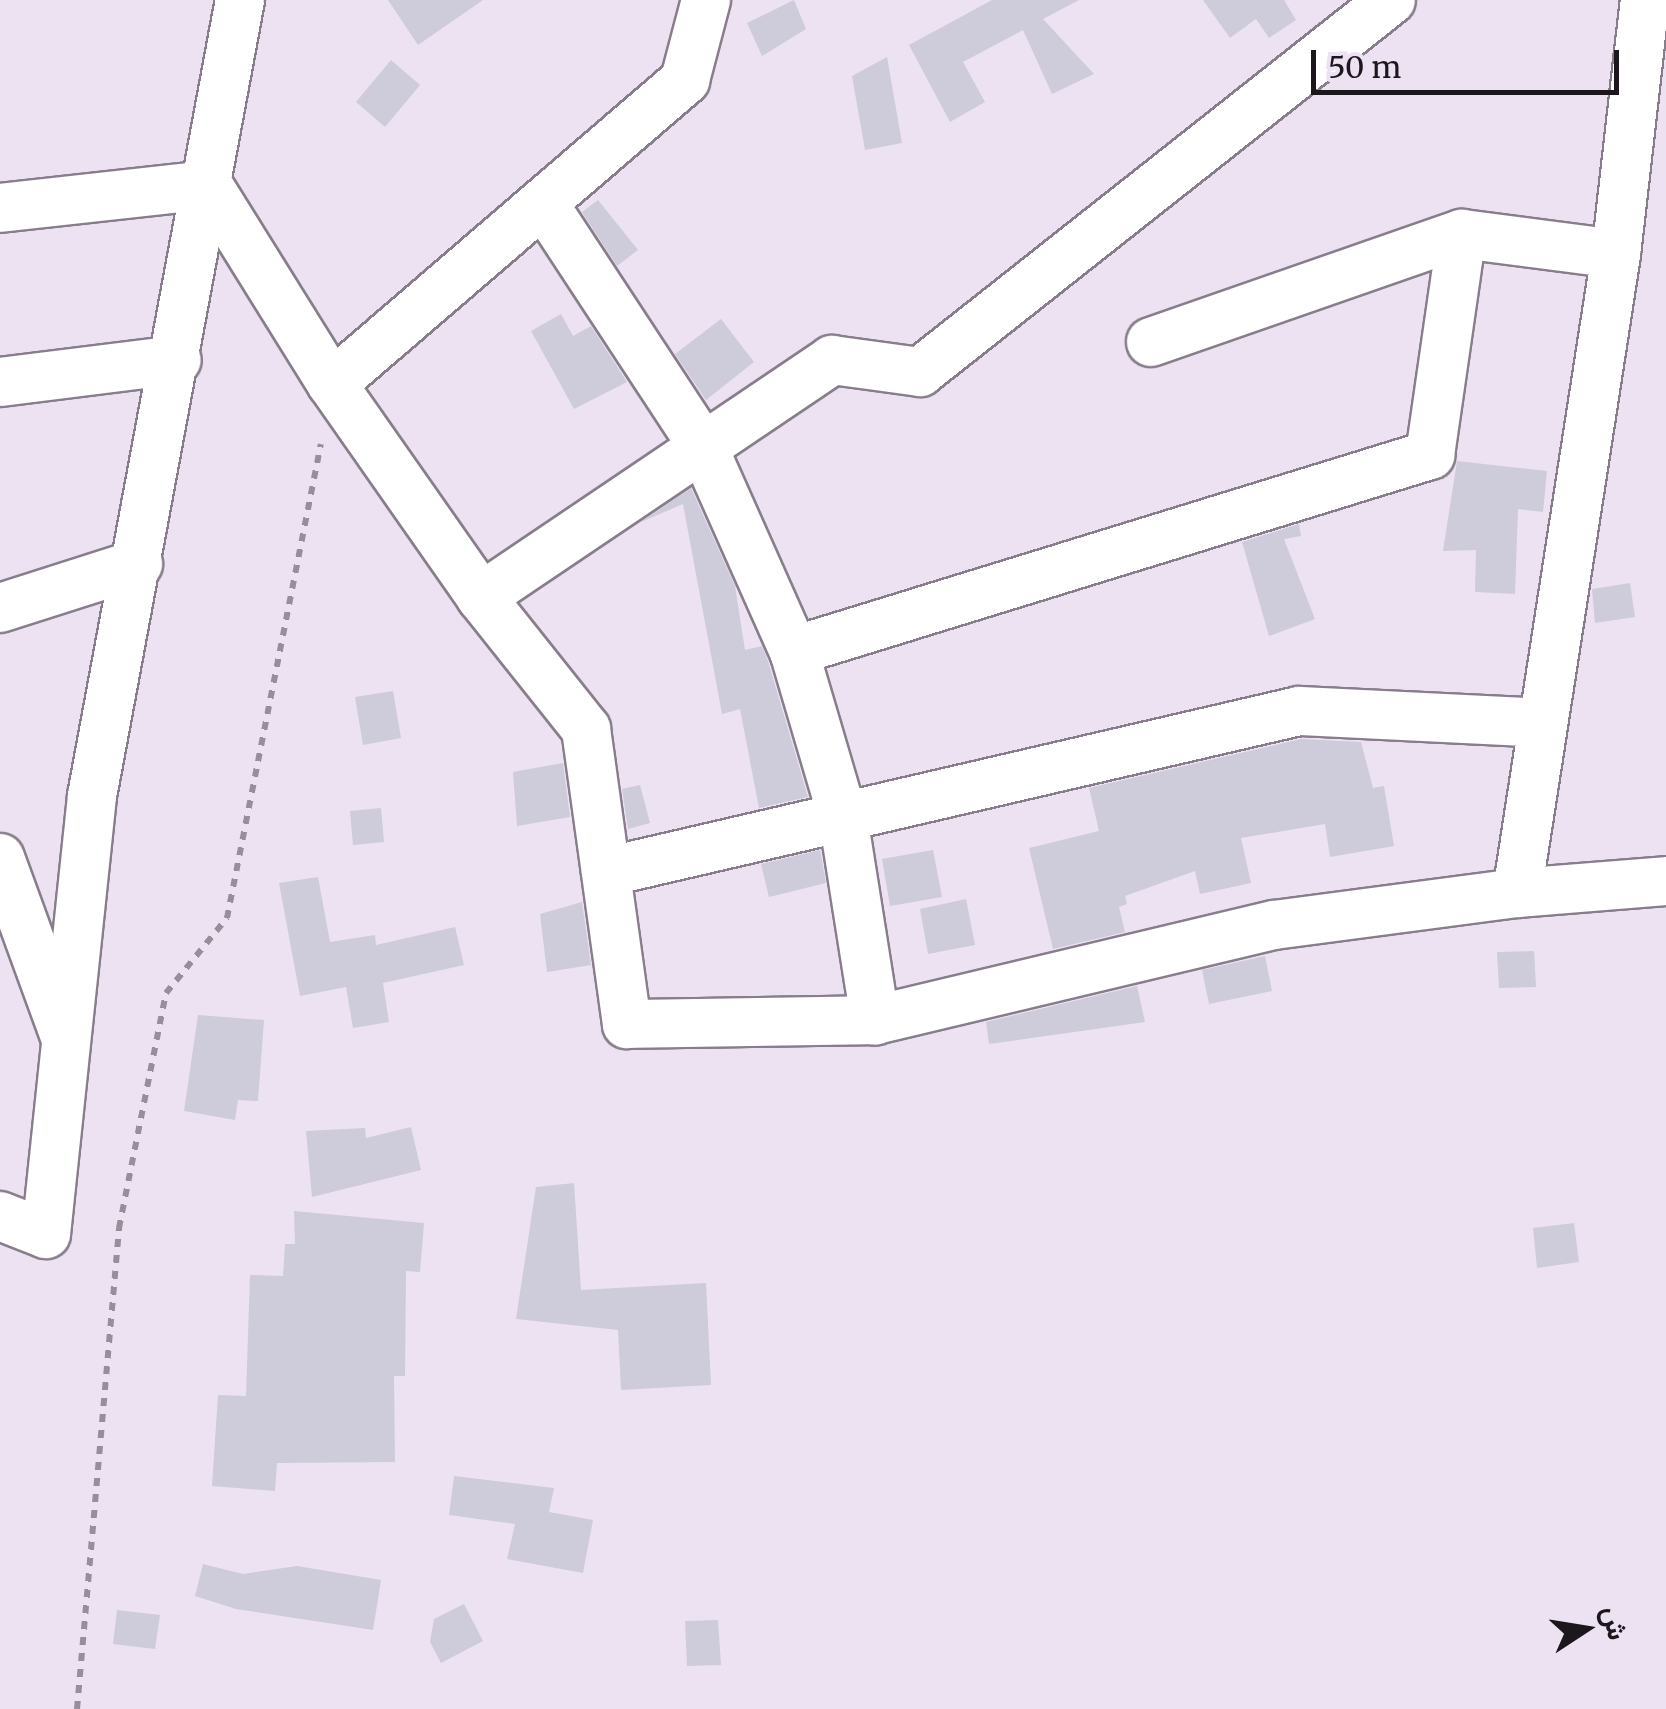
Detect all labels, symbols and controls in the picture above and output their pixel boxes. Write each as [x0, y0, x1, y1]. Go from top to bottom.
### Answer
scale bar [1316, 30, 1624, 92]
text: 50 m [1328, 48, 1401, 86]
north arrow [1536, 1579, 1636, 1679]
text: ش [1594, 1603, 1636, 1643]

